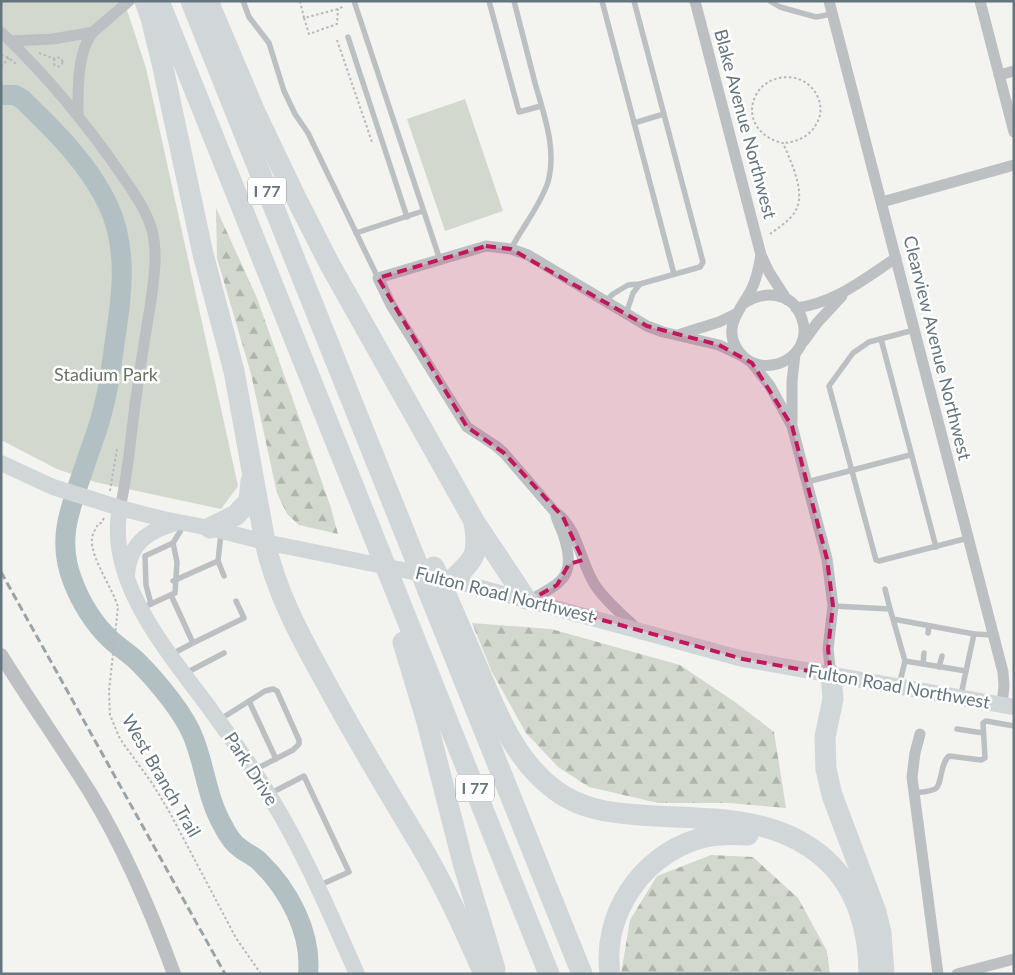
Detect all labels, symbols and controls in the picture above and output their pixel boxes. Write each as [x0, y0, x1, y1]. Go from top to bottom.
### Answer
street label: Blake Avenue Northwest [710, 27, 782, 221]
road number: I 77 [248, 178, 286, 205]
street label: Clearview Avenue Northwest [899, 233, 977, 463]
park label: Stadium Park [54, 363, 159, 385]
street label: Fulton Road Northwest [413, 561, 598, 627]
street label: Fulton Road Northwest [807, 659, 992, 713]
street label: West Branch Trail [118, 710, 206, 841]
street label: Park Drive [220, 728, 284, 809]
road number: I 77 [456, 774, 494, 801]

